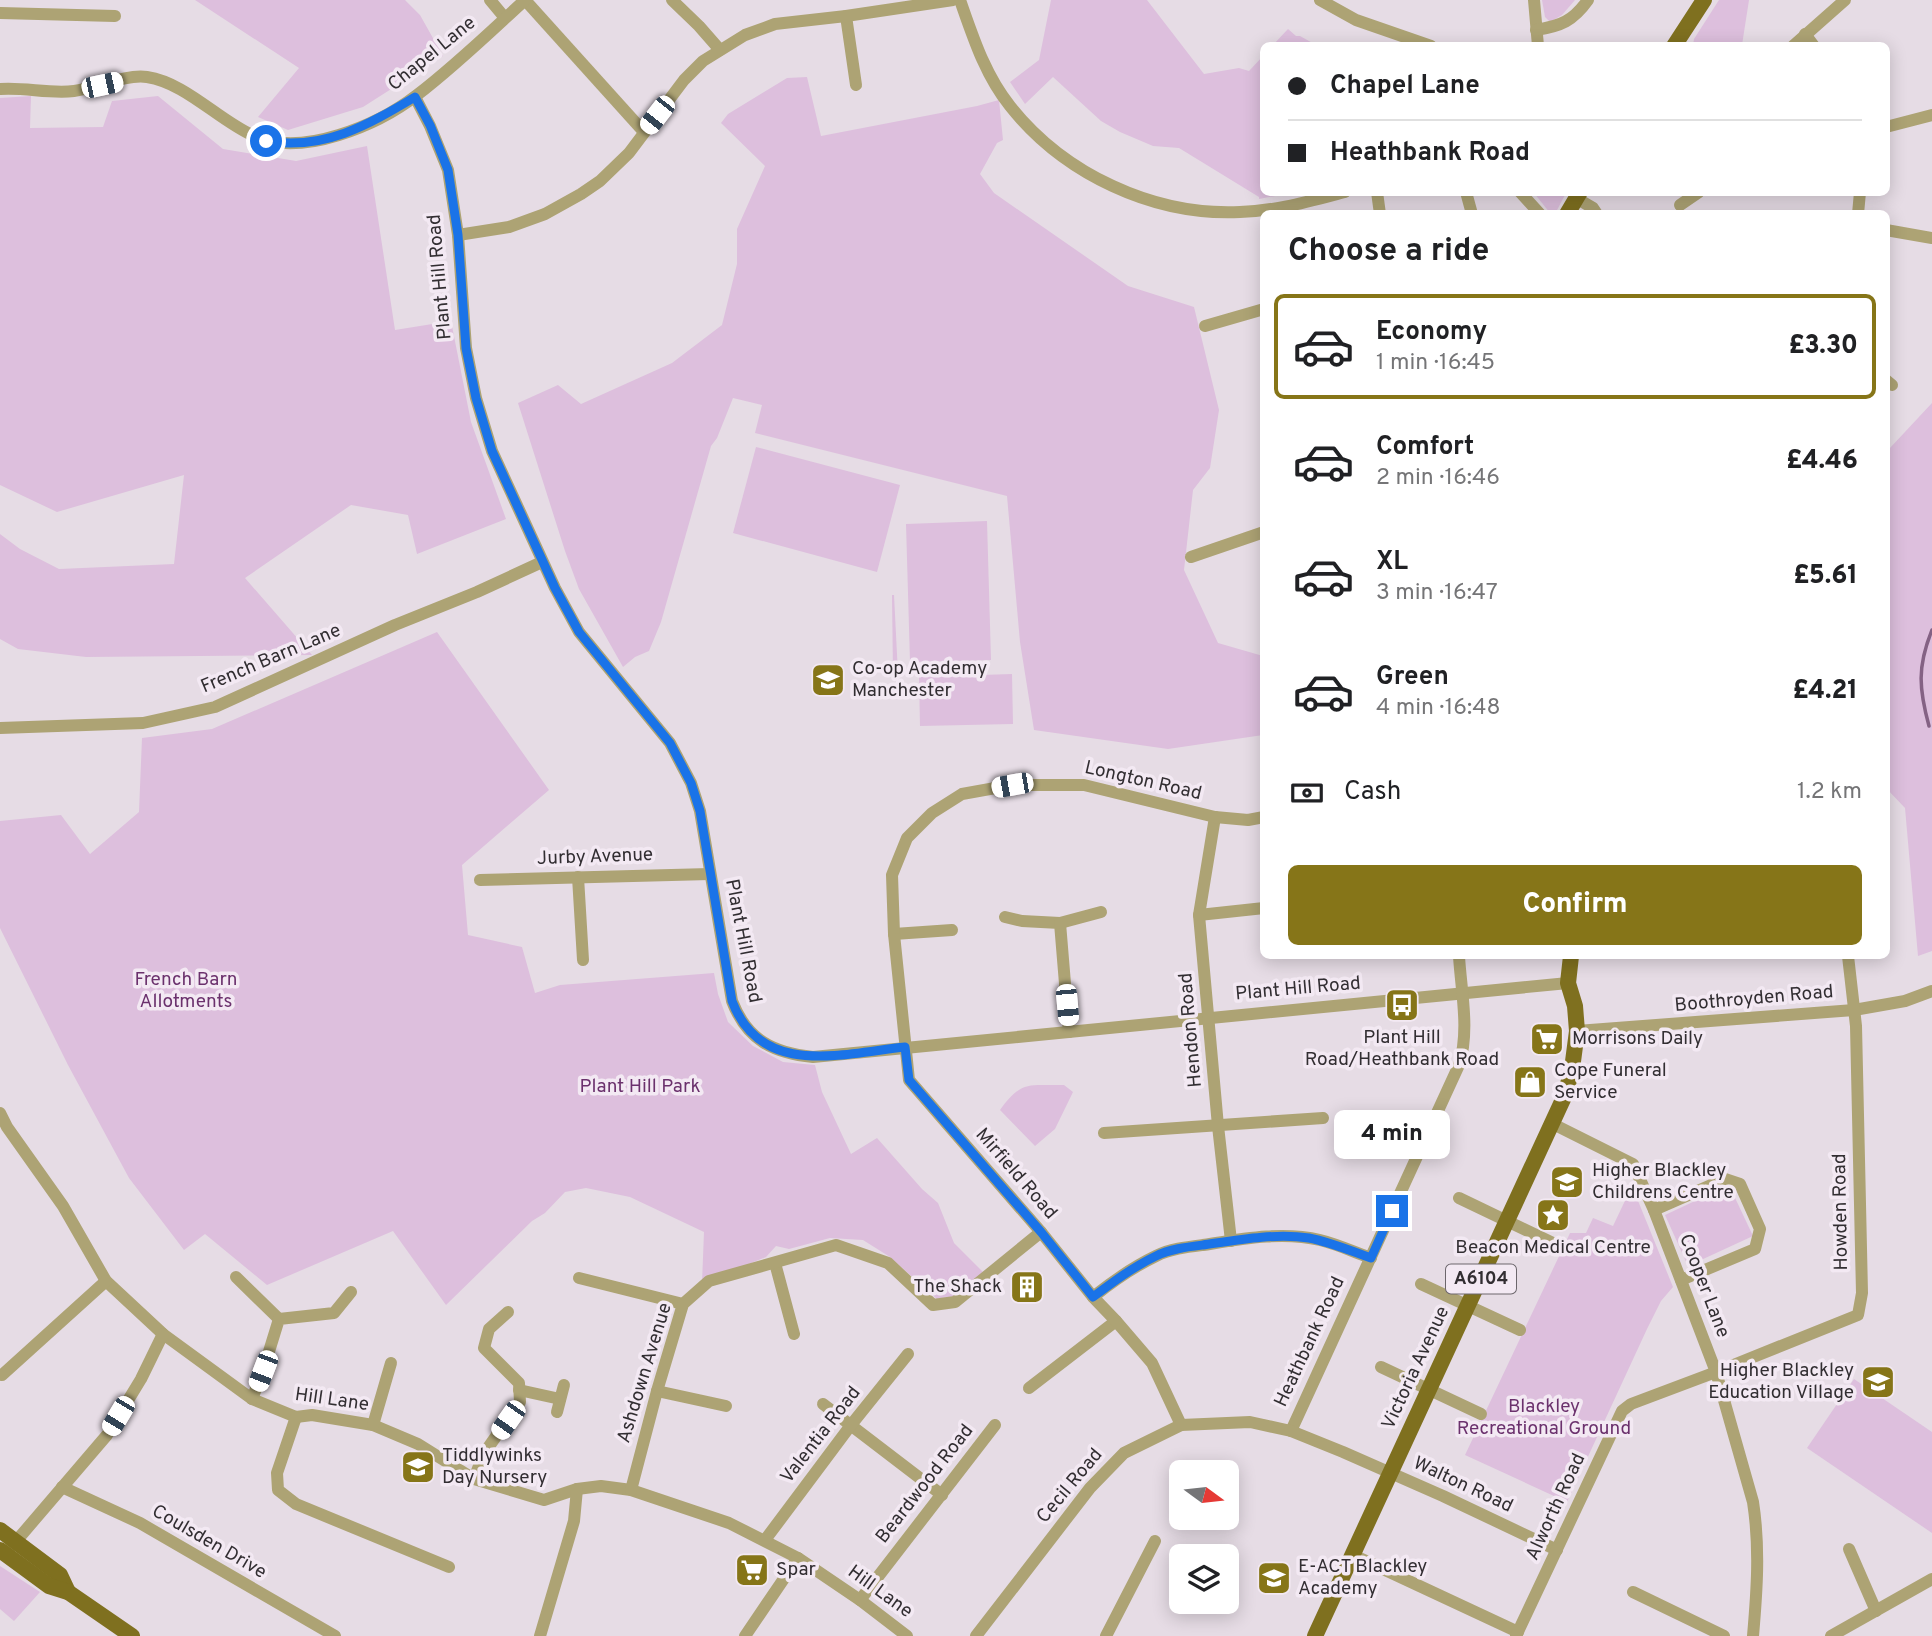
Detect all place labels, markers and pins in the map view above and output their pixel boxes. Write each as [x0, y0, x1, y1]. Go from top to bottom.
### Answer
place label: Co-op Academy Manchester [852, 657, 987, 703]
school or university icon: Co-op Academy Manchester [809, 661, 847, 699]
bus stop icon: Plant Hill Road/Heathbank Road [1383, 986, 1421, 1024]
supermarket icon: Morrisons Daily [1528, 1020, 1566, 1058]
place label: Plant Hill Road/Heathbank Road [1305, 1026, 1499, 1072]
place label: Morrisons Daily [1572, 1027, 1703, 1051]
place label: Cope Funeral Service [1554, 1059, 1667, 1105]
shop icon: Cope Funeral Service [1511, 1063, 1549, 1101]
place label: Higher Blackley Childrens Centre [1592, 1159, 1734, 1205]
school or university icon: Higher Blackley Childrens Centre [1548, 1163, 1586, 1201]
place icon: Beacon Medical Centre [1534, 1196, 1572, 1234]
place label: Beacon Medical Centre [1455, 1236, 1651, 1260]
building icon: The Shack [1008, 1268, 1046, 1306]
place label: The Shack [913, 1275, 1002, 1299]
place label: Higher Blackley Education Village [1708, 1359, 1854, 1405]
school or university icon: Higher Blackley Education Village [1859, 1363, 1897, 1401]
place label: Tiddlywinks Day Nursery [442, 1444, 547, 1490]
school or university icon: Tiddlywinks Day Nursery [399, 1448, 437, 1486]
supermarket icon: Spar [733, 1551, 771, 1589]
place label: E-ACT Blackley Academy [1298, 1555, 1427, 1601]
place label: Spar [776, 1558, 817, 1582]
school or university icon: E-ACT Blackley Academy [1255, 1559, 1293, 1597]

